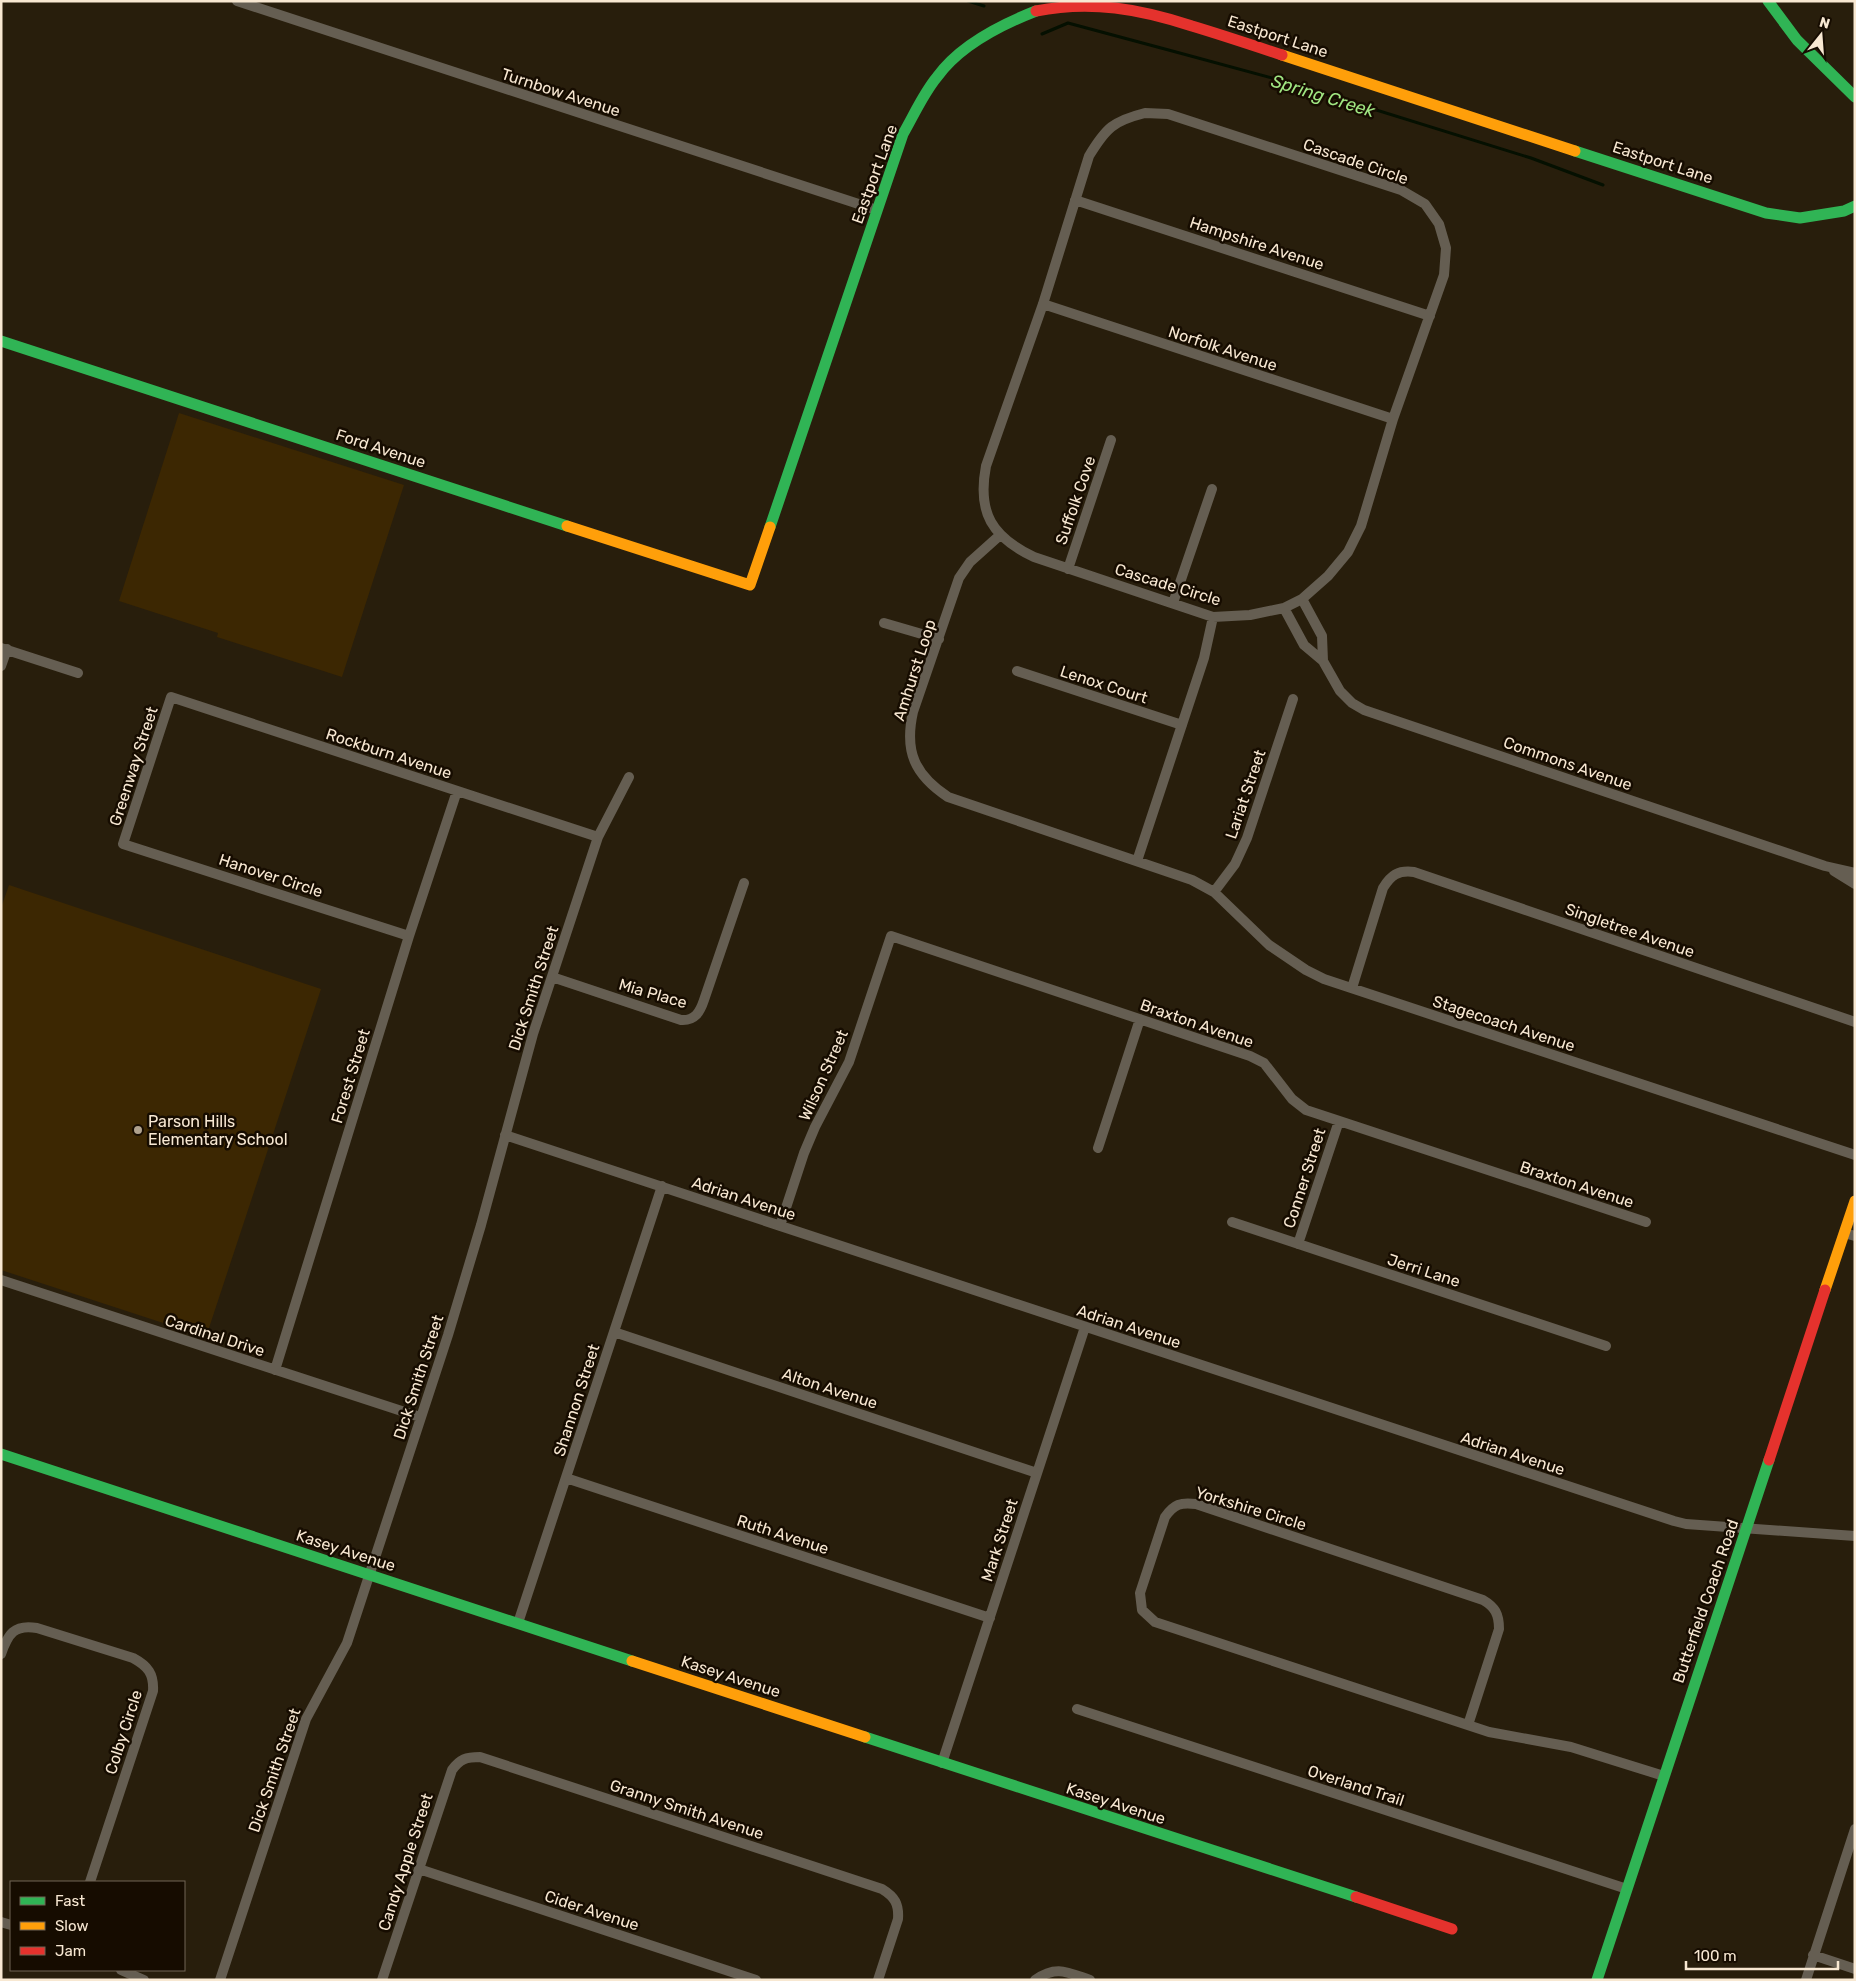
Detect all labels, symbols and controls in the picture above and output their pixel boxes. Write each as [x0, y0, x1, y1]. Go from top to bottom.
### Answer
north arrow [1796, 10, 1846, 60]
street label: Eastport Lane [1225, 11, 1330, 62]
text: N [1817, 13, 1832, 33]
street label: Turnbow Avenue [499, 64, 623, 121]
water label: Spring Creek [1268, 70, 1378, 122]
street label: Eastport Lane [848, 122, 901, 226]
street label: Cascade Circle [1301, 135, 1411, 188]
street label: Eastport Lane [1610, 137, 1715, 188]
street label: Hampshire Avenue [1187, 213, 1326, 274]
street label: Norfolk Avenue [1166, 322, 1280, 375]
street label: Ford Avenue [334, 425, 428, 472]
street label: Suffolk Cove [1051, 453, 1100, 547]
street label: Cascade Circle [1113, 559, 1223, 610]
street label: Amhurst Loop [889, 617, 940, 723]
street label: Lenox Court [1058, 661, 1150, 708]
street label: Greenway Street [105, 704, 162, 828]
street label: Rockburn Avenue [324, 724, 454, 783]
street label: Commons Avenue [1501, 733, 1635, 794]
street label: Lariat Street [1221, 747, 1270, 841]
street label: Hanover Circle [216, 850, 325, 901]
street label: Singletree Avenue [1563, 899, 1697, 962]
street label: Dick Smith Street [504, 923, 563, 1053]
street label: Mia Place [617, 975, 689, 1012]
street label: Stagecoach Avenue [1430, 991, 1577, 1055]
street label: Braxton Avenue [1138, 995, 1256, 1052]
street label: Forest Street [327, 1027, 374, 1126]
street label: Wilson Street [795, 1027, 852, 1124]
place label: Parson Hills Elementary School [148, 1112, 288, 1149]
marker: Parson Hills Elementary School [132, 1124, 144, 1136]
street label: Conner Street [1279, 1126, 1330, 1231]
street label: Braxton Avenue [1517, 1157, 1636, 1212]
street label: Adrian Avenue [689, 1173, 798, 1224]
street label: Jerri Lane [1385, 1250, 1463, 1291]
street label: Adrian Avenue [1074, 1301, 1183, 1352]
street label: Cardinal Drive [163, 1310, 267, 1361]
street label: Dick Smith Street [389, 1312, 448, 1442]
street label: Shannon Street [549, 1342, 604, 1459]
street label: Alton Avenue [780, 1364, 880, 1413]
street label: Adrian Avenue [1458, 1428, 1567, 1479]
street label: Yorkshire Circle [1193, 1483, 1309, 1534]
street label: Mark Street [977, 1496, 1022, 1584]
street label: Ruth Avenue [734, 1511, 831, 1558]
street label: Butterfield Coach Road [1668, 1517, 1742, 1686]
street label: Kasey Avenue [294, 1526, 398, 1575]
street label: Kasey Avenue [679, 1652, 783, 1701]
street label: Colby Circle [101, 1688, 146, 1777]
street label: Dick Smith Street [244, 1706, 305, 1835]
street label: Overland Trail [1305, 1761, 1407, 1810]
street label: Granny Smith Avenue [607, 1776, 766, 1843]
street label: Kasey Avenue [1064, 1779, 1168, 1828]
street label: Candy Apple Street [374, 1791, 437, 1933]
legend [10, 1881, 185, 1971]
street label: Cider Avenue [542, 1886, 642, 1935]
text: Fast [55, 1892, 85, 1910]
text: Slow [55, 1917, 88, 1935]
scale bar [1686, 1938, 1838, 1970]
text: Jam [55, 1942, 86, 1960]
text: 100 m [1694, 1947, 1736, 1965]

